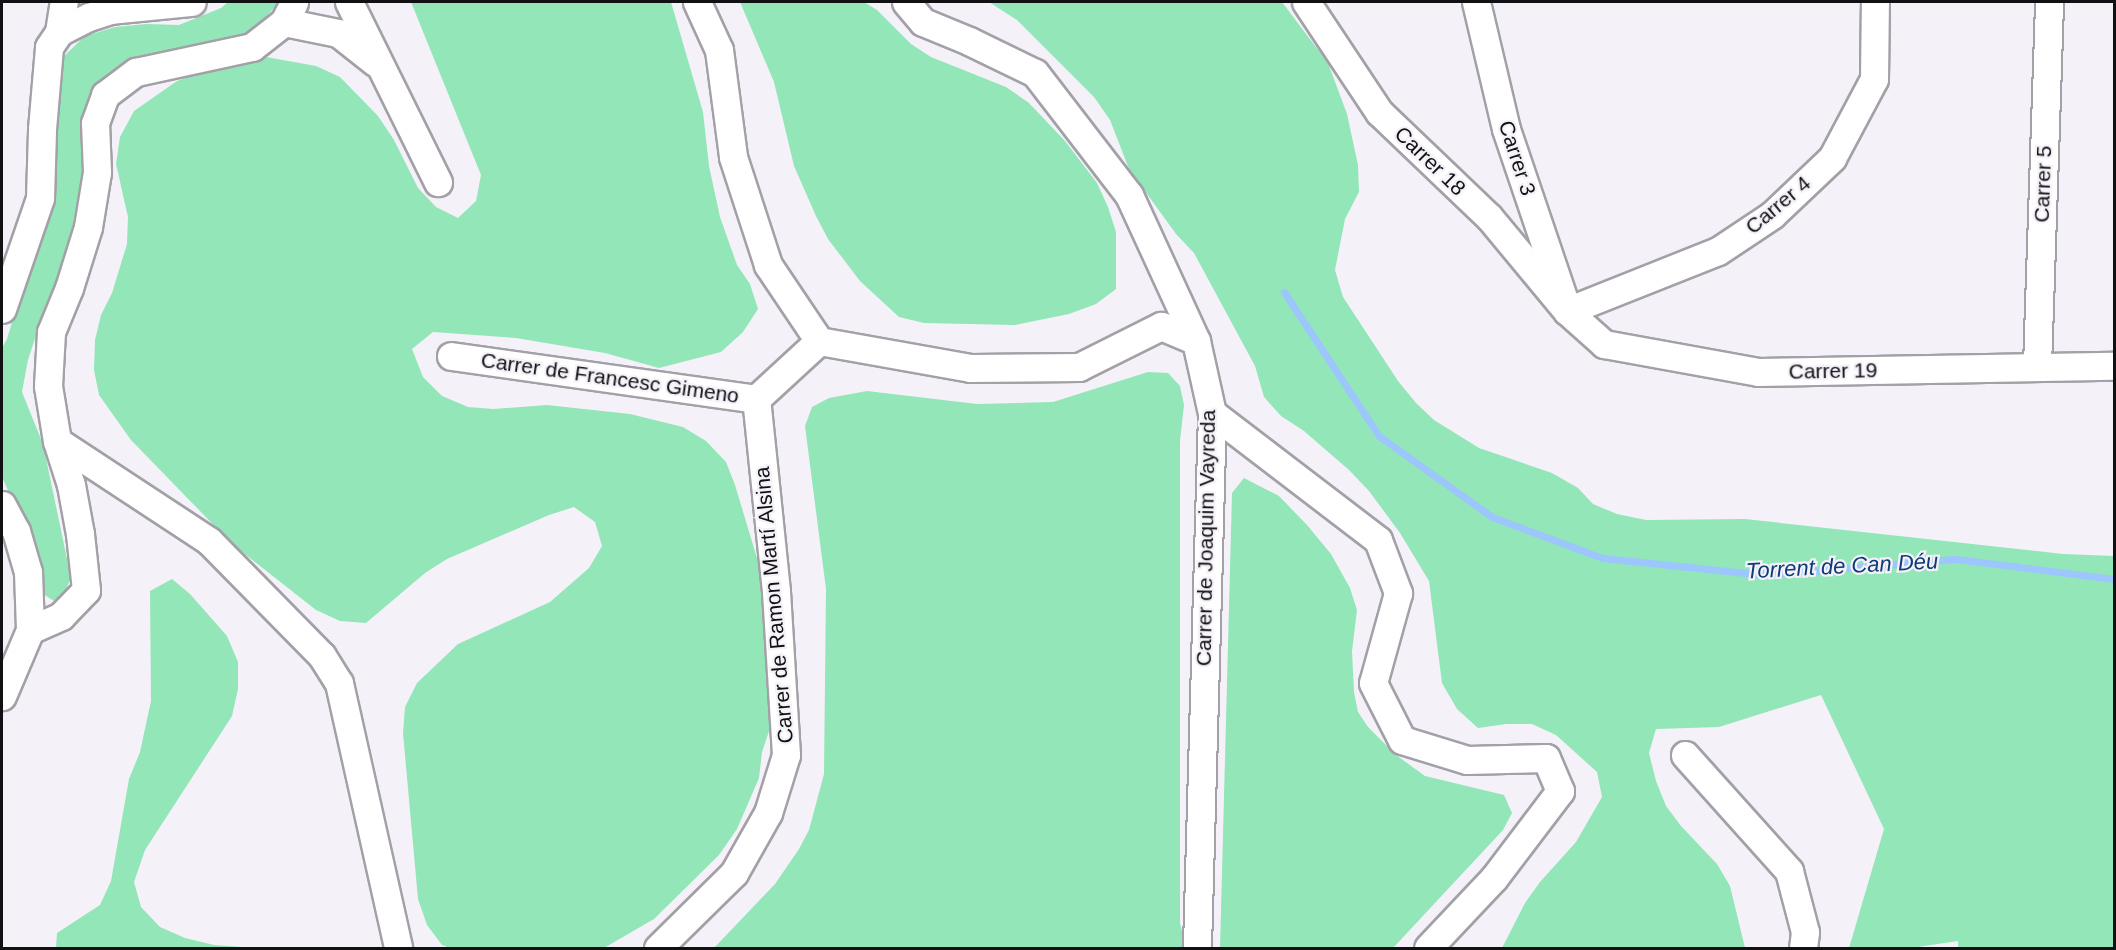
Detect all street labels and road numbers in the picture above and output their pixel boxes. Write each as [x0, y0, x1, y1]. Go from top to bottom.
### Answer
street label: Carrer 3 [1493, 117, 1541, 199]
street label: Carrer 18 [1389, 121, 1471, 201]
street label: Carrer 5 [2029, 145, 2057, 223]
street label: Carrer 4 [1740, 171, 1816, 239]
street label: Carrer de Francesc Gimeno [479, 347, 741, 409]
street label: Carrer 19 [1788, 358, 1878, 384]
street label: Carrer de Joaquim Vayreda [1191, 410, 1221, 666]
street label: Carrer de Ramon Martí Alsina [749, 465, 799, 745]

